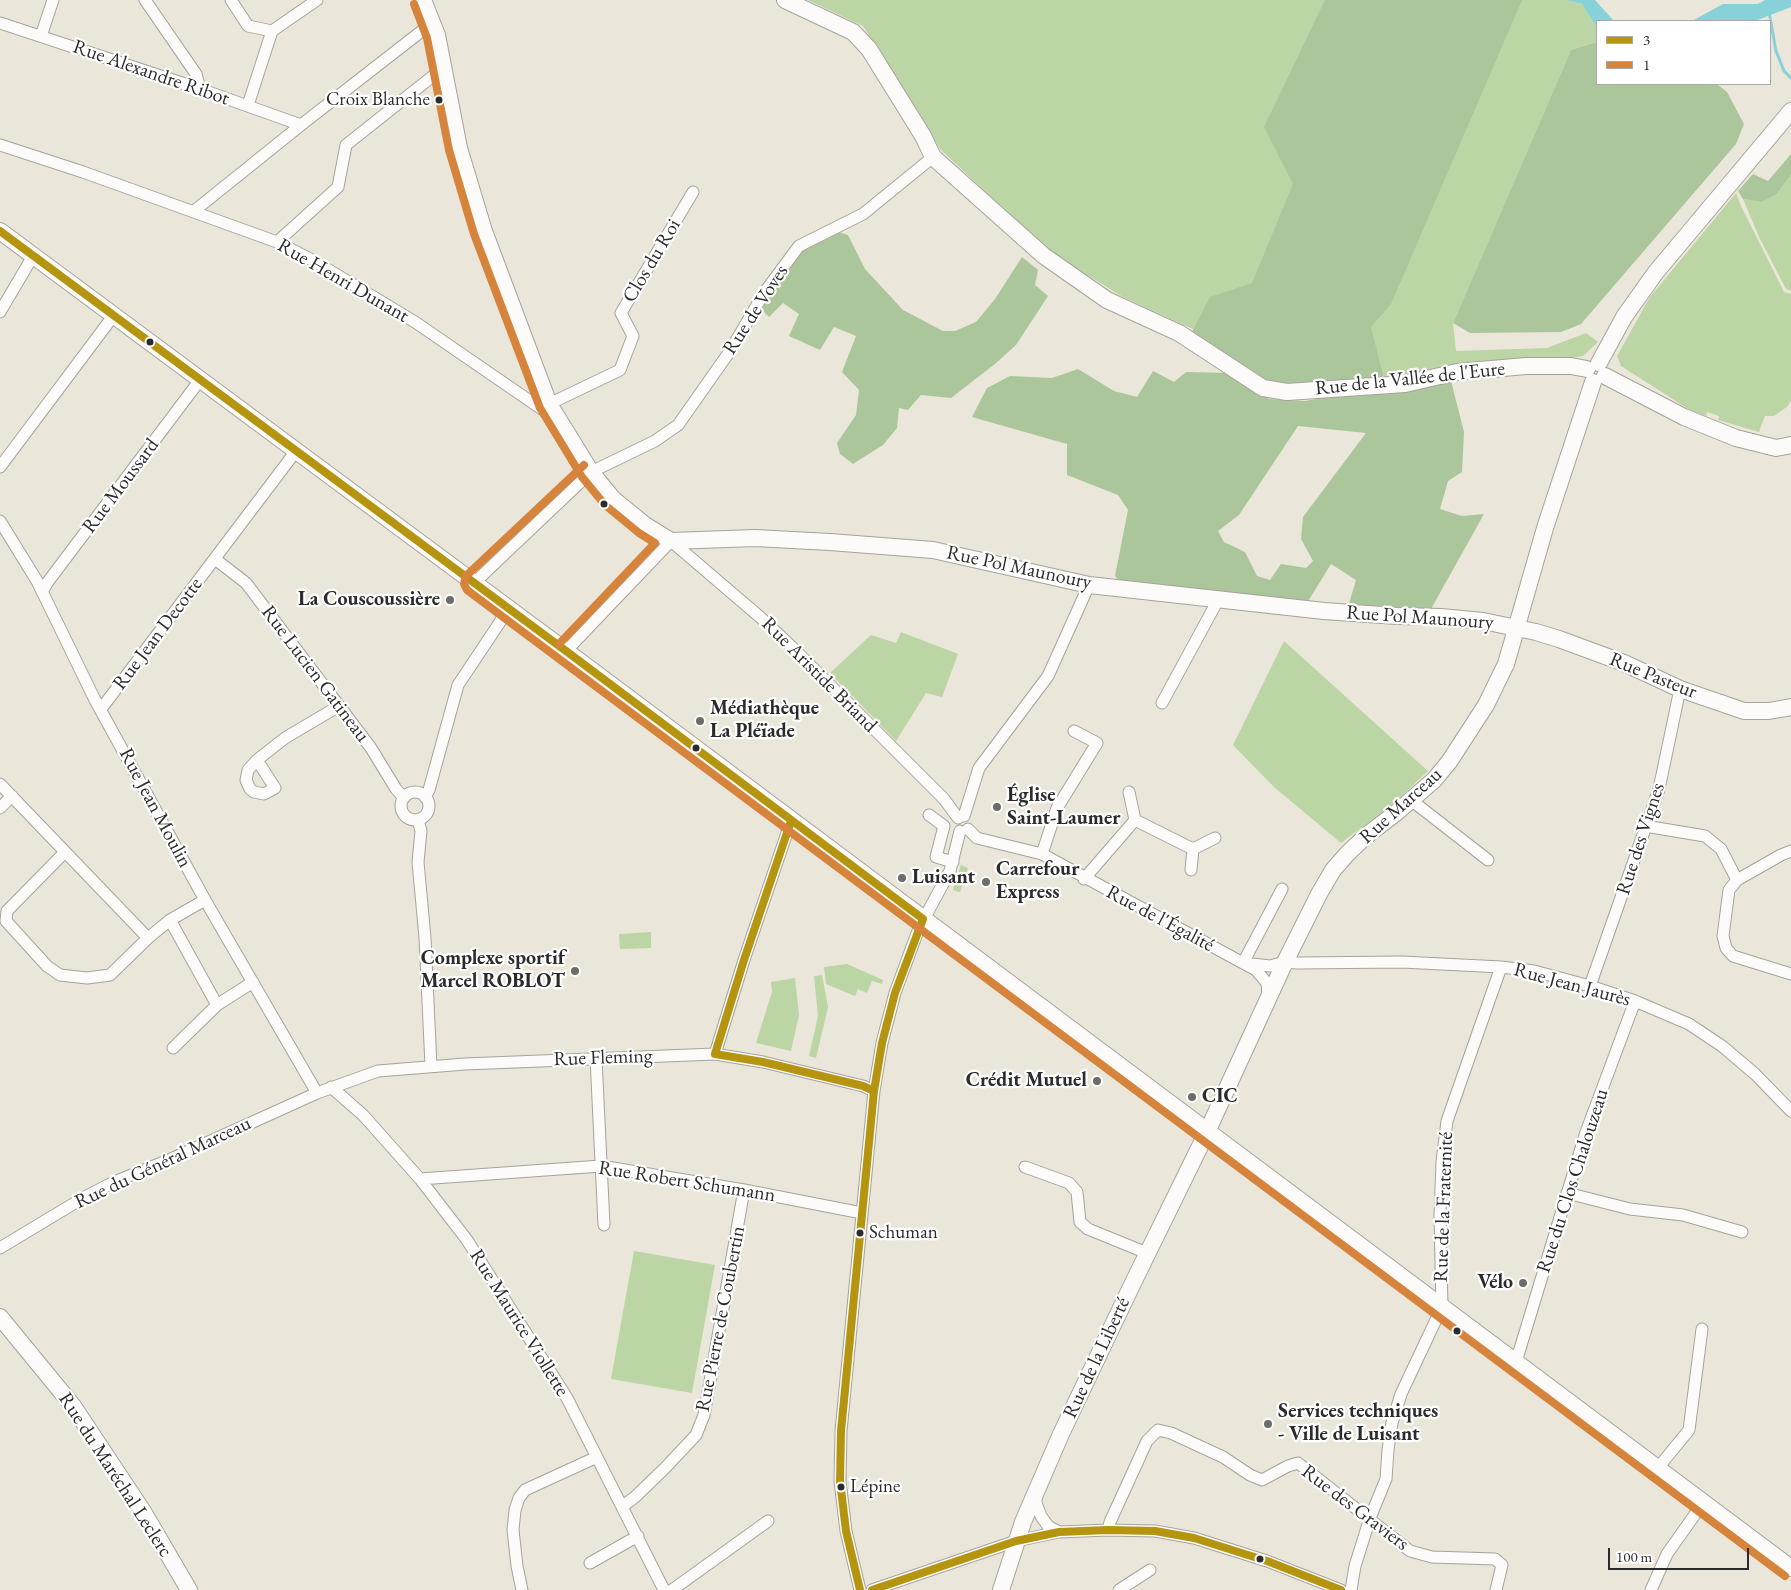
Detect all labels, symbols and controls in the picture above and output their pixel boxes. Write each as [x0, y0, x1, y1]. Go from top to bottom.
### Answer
legend [1596, 20, 1771, 85]
text: 3 [1643, 30, 1650, 49]
street label: Rue Alexandre Ribot [70, 35, 232, 111]
text: 1 [1643, 55, 1650, 74]
place label: Croix Blanche [326, 89, 430, 111]
marker: Croix Blanche [434, 95, 444, 105]
street label: Clos du Roi [618, 215, 686, 307]
street label: Rue Henri Dunant [273, 234, 413, 328]
street label: Rue de Voves [718, 261, 794, 359]
unlabelled marker [145, 337, 155, 347]
street label: Rue de la Vallée de l'Eure [1314, 357, 1506, 401]
street label: Rue Moussard [78, 434, 164, 538]
unlabelled marker [599, 499, 609, 509]
street label: Rue Pol Maunoury [944, 541, 1094, 595]
street label: Rue Jean Decotte [108, 573, 208, 695]
place label: La Couscoussière [298, 588, 440, 612]
marker: La Couscoussière [444, 594, 456, 606]
street label: Rue Lucien Gatineau [256, 601, 374, 747]
street label: Rue Pol Maunoury [1346, 601, 1494, 635]
street label: Rue Aristide Briand [756, 612, 882, 738]
street label: Rue Pasteur [1606, 648, 1700, 704]
place label: Médiathèque La Pléïade [710, 697, 819, 744]
marker: Médiathèque La Pléïade [694, 715, 706, 727]
unlabelled marker [691, 743, 701, 753]
street label: Rue Jean Moulin [113, 744, 197, 872]
street label: Rue Marceau [1355, 763, 1447, 849]
street label: Rue des Vignes [1612, 780, 1670, 898]
place label: Église Saint-Laumer [1007, 784, 1121, 831]
marker: Église Saint-Laumer [991, 801, 1003, 813]
place label: Carrefour Express [996, 858, 1079, 905]
place label: Luisant [912, 866, 975, 890]
marker: Luisant [896, 872, 908, 884]
marker: Carrefour Express [980, 876, 992, 888]
street label: Rue de l'Égalité [1102, 880, 1218, 958]
place label: Complexe sportif Marcel ROBLOT [421, 947, 565, 994]
street label: Rue Jean Jaurès [1511, 958, 1633, 1012]
marker: Complexe sportif Marcel ROBLOT [569, 965, 581, 977]
street label: Rue Fleming [553, 1044, 653, 1072]
place label: Crédit Mutuel [966, 1069, 1087, 1093]
marker: Crédit Mutuel [1091, 1075, 1103, 1087]
place label: CIC [1202, 1085, 1238, 1109]
street label: Rue du Clos Chalouzeau [1532, 1086, 1614, 1276]
marker: CIC [1186, 1091, 1198, 1103]
street label: Rue du Général Marceau [71, 1112, 255, 1214]
street label: Rue de la Fraternité [1429, 1131, 1459, 1283]
street label: Rue Robert Schumann [597, 1156, 777, 1208]
place label: Schuman [869, 1222, 938, 1244]
street label: Rue Pierre de Coubertin [691, 1224, 751, 1414]
marker: Schuman [855, 1228, 865, 1238]
street label: Rue Maurice Viollette [464, 1245, 574, 1401]
place label: Vélo [1477, 1271, 1513, 1295]
marker: Vélo [1517, 1277, 1529, 1289]
street label: Rue de la Liberté [1058, 1294, 1136, 1422]
unlabelled marker [1452, 1326, 1462, 1336]
street label: Rue du Maréchal Leclerc [53, 1388, 177, 1562]
place label: Services techniques - Ville de Luisant [1278, 1400, 1438, 1447]
marker: Services techniques - Ville de Luisant [1262, 1418, 1274, 1430]
street label: Rue des Graviers [1296, 1460, 1414, 1556]
place label: Lépine [850, 1476, 900, 1498]
marker: Lépine [836, 1482, 846, 1492]
scale bar [1611, 1538, 1752, 1570]
text: 100 m [1616, 1547, 1652, 1566]
unlabelled marker [1255, 1554, 1265, 1564]

